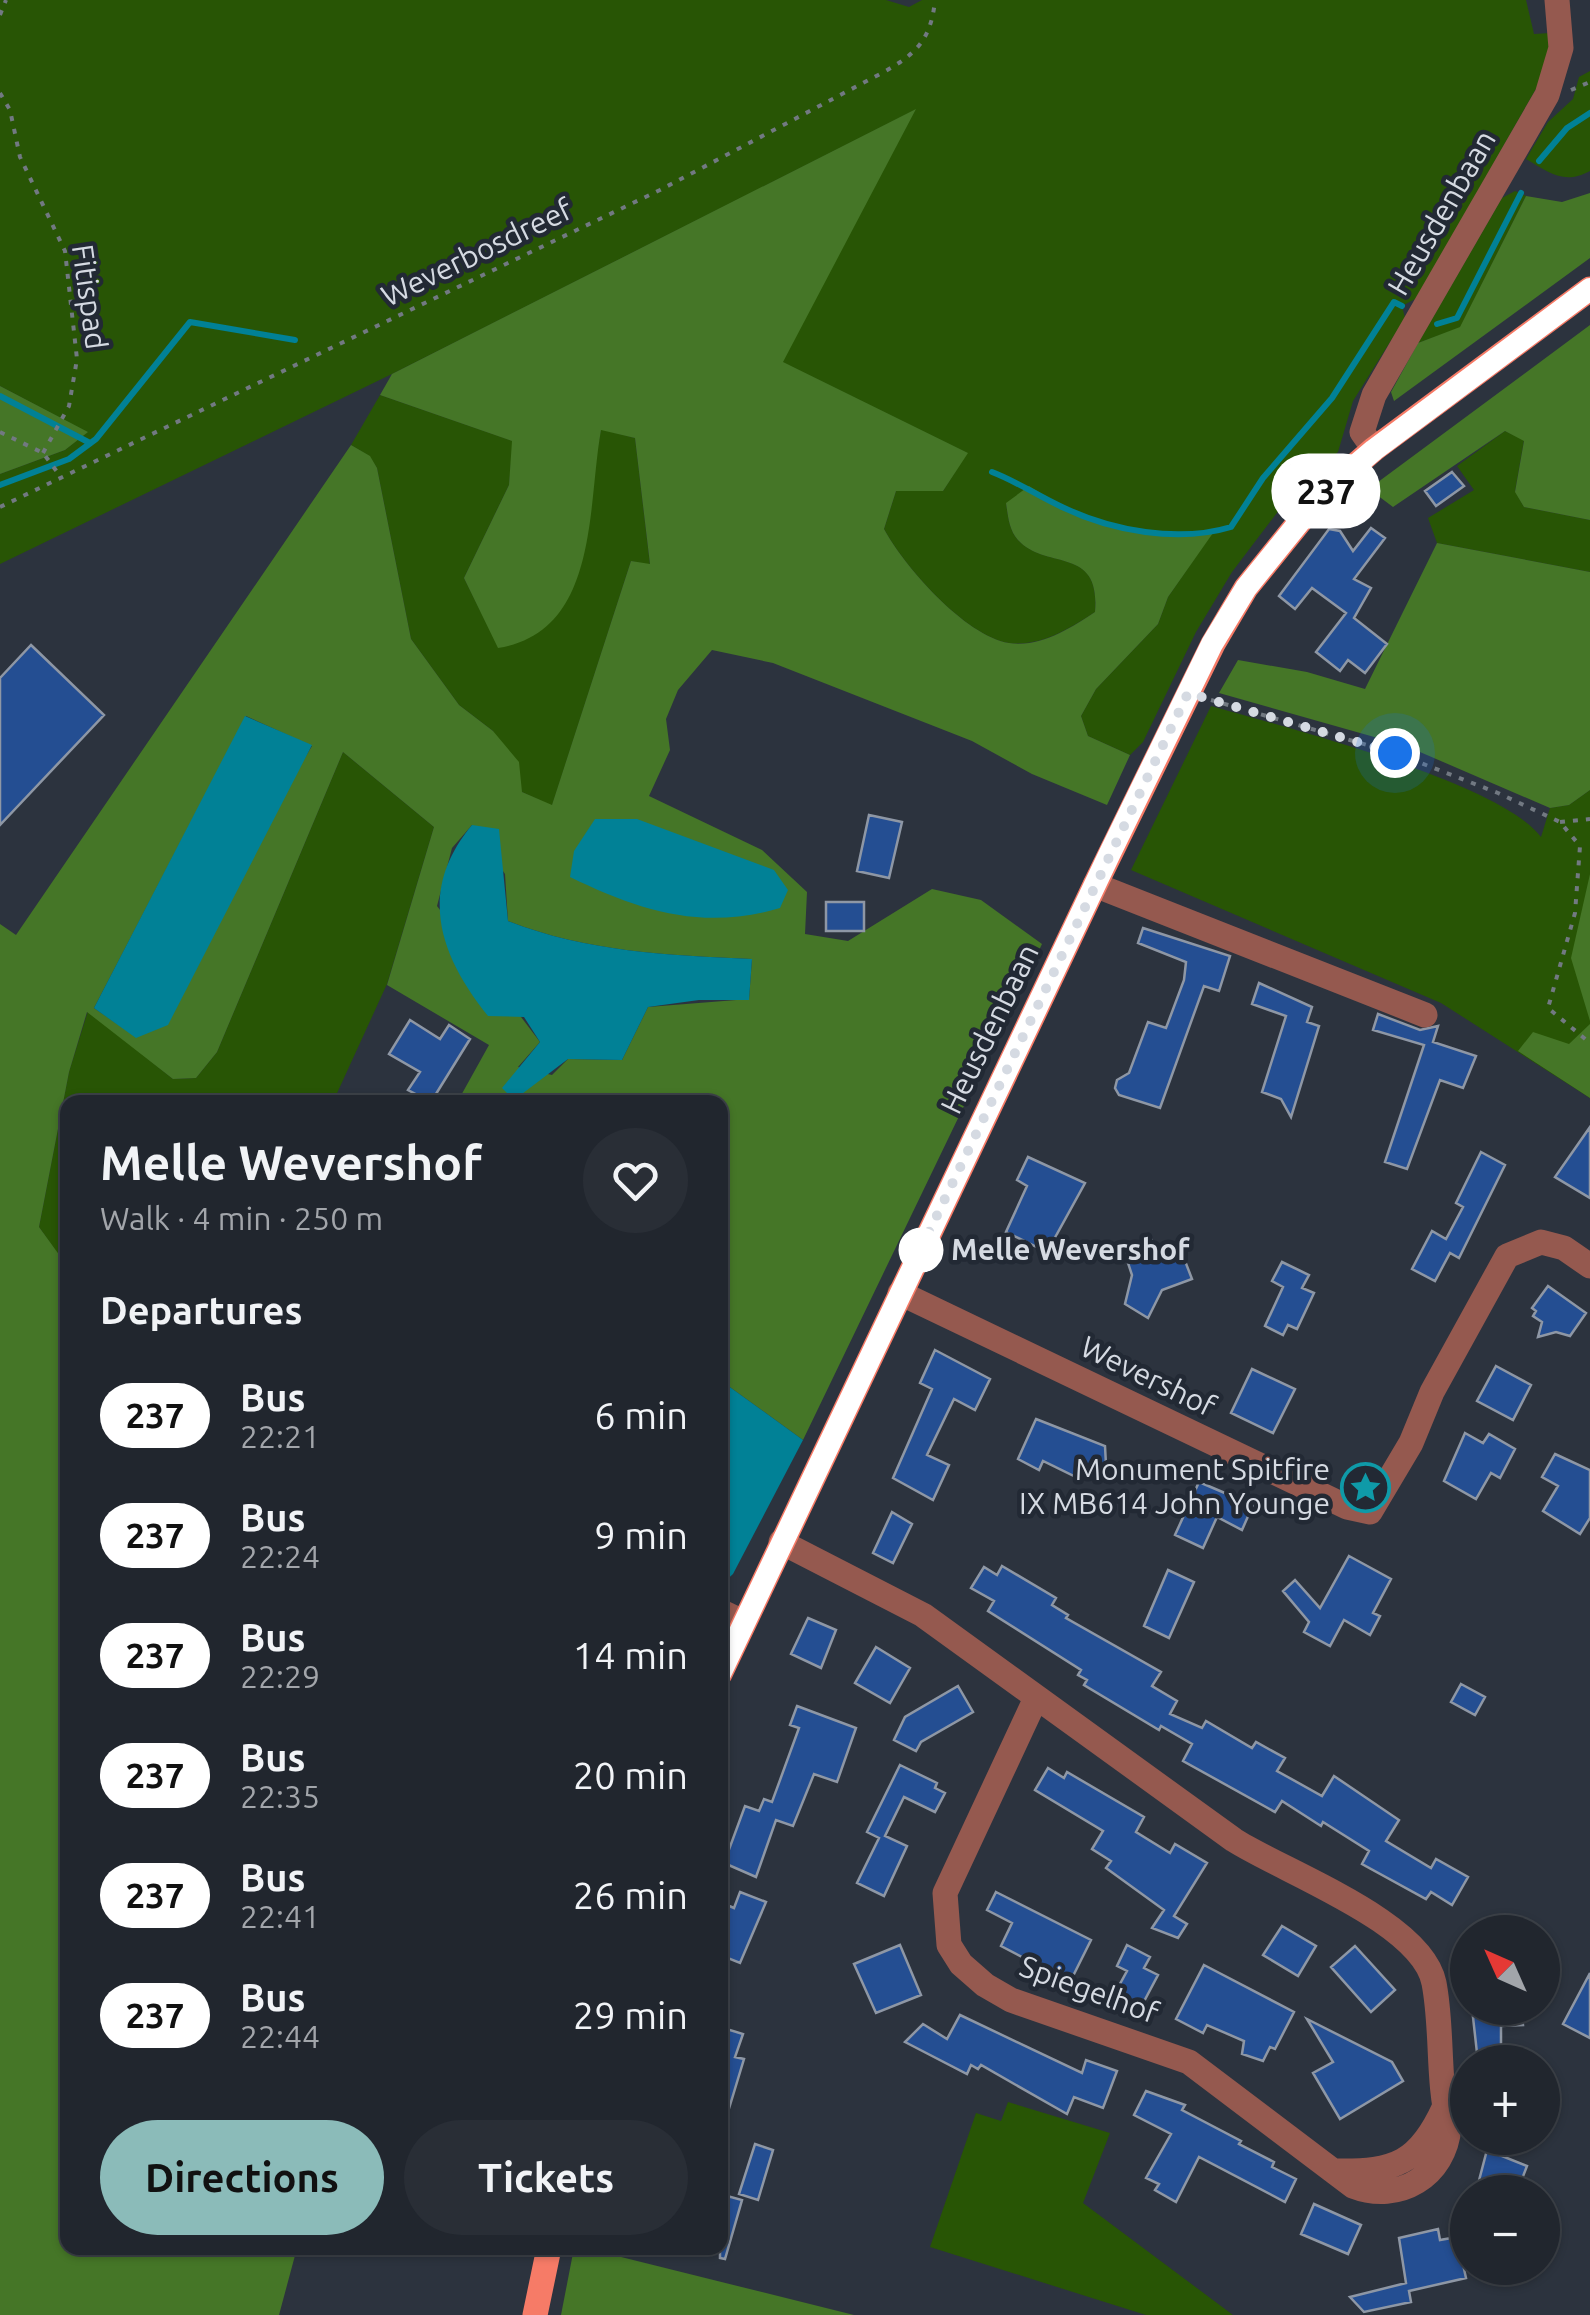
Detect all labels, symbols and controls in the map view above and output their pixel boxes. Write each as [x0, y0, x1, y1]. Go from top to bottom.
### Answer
street label: Heusdenbaan [1380, 124, 1502, 301]
street label: Weverbosdreef [376, 191, 578, 313]
street label: Fitispad [66, 242, 114, 352]
line badge: 237 [1268, 458, 1384, 524]
text: 237 [1296, 471, 1356, 511]
your location [1370, 728, 1420, 778]
street label: Heusdenbaan [933, 938, 1045, 1119]
button: heart [583, 1128, 688, 1233]
text: Melle Wevershof [100, 1135, 482, 1189]
text: Walk · 4 min · 250 m [100, 1200, 383, 1236]
marker: Melle Wevershof [900, 1229, 942, 1271]
place label: Melle Wevershof [951, 1232, 1190, 1266]
text: Departures [100, 1289, 302, 1331]
street label: Wevershof [1076, 1329, 1222, 1424]
text: Bus [240, 1376, 305, 1418]
text: 6 min [594, 1394, 688, 1436]
text: 237 [125, 1395, 185, 1435]
text: 22:21 [240, 1418, 320, 1454]
place label: Monument Spitfire IX MB614 John Younge [1019, 1452, 1330, 1520]
place icon: Monument Spitfire IX MB614 John Younge [1339, 1461, 1391, 1513]
text: Bus [240, 1496, 305, 1538]
text: 9 min [594, 1514, 688, 1556]
text: 237 [125, 1515, 185, 1555]
text: 22:24 [240, 1538, 320, 1574]
text: Bus [240, 1616, 305, 1658]
text: 14 min [573, 1634, 688, 1676]
text: 237 [125, 1635, 185, 1675]
text: 22:29 [240, 1658, 320, 1694]
text: Bus [240, 1736, 305, 1778]
text: 20 min [573, 1754, 688, 1796]
text: 237 [125, 1755, 185, 1795]
text: 22:35 [240, 1778, 320, 1814]
text: Bus [240, 1856, 305, 1898]
text: 26 min [573, 1874, 688, 1916]
text: 237 [125, 1875, 185, 1915]
text: 22:41 [240, 1898, 320, 1934]
north arrow [1450, 1915, 1560, 2025]
map controls [1450, 1915, 1560, 2285]
street label: Spiegelhof [1015, 1948, 1164, 2030]
text: Bus [240, 1976, 305, 2018]
text: 29 min [573, 1994, 688, 2036]
text: 237 [125, 1995, 185, 2035]
text: 22:44 [240, 2018, 320, 2054]
button: + [1450, 2045, 1560, 2155]
button: Directions [100, 2120, 384, 2235]
button: Tickets [404, 2120, 688, 2235]
button: − [1450, 2175, 1560, 2285]

